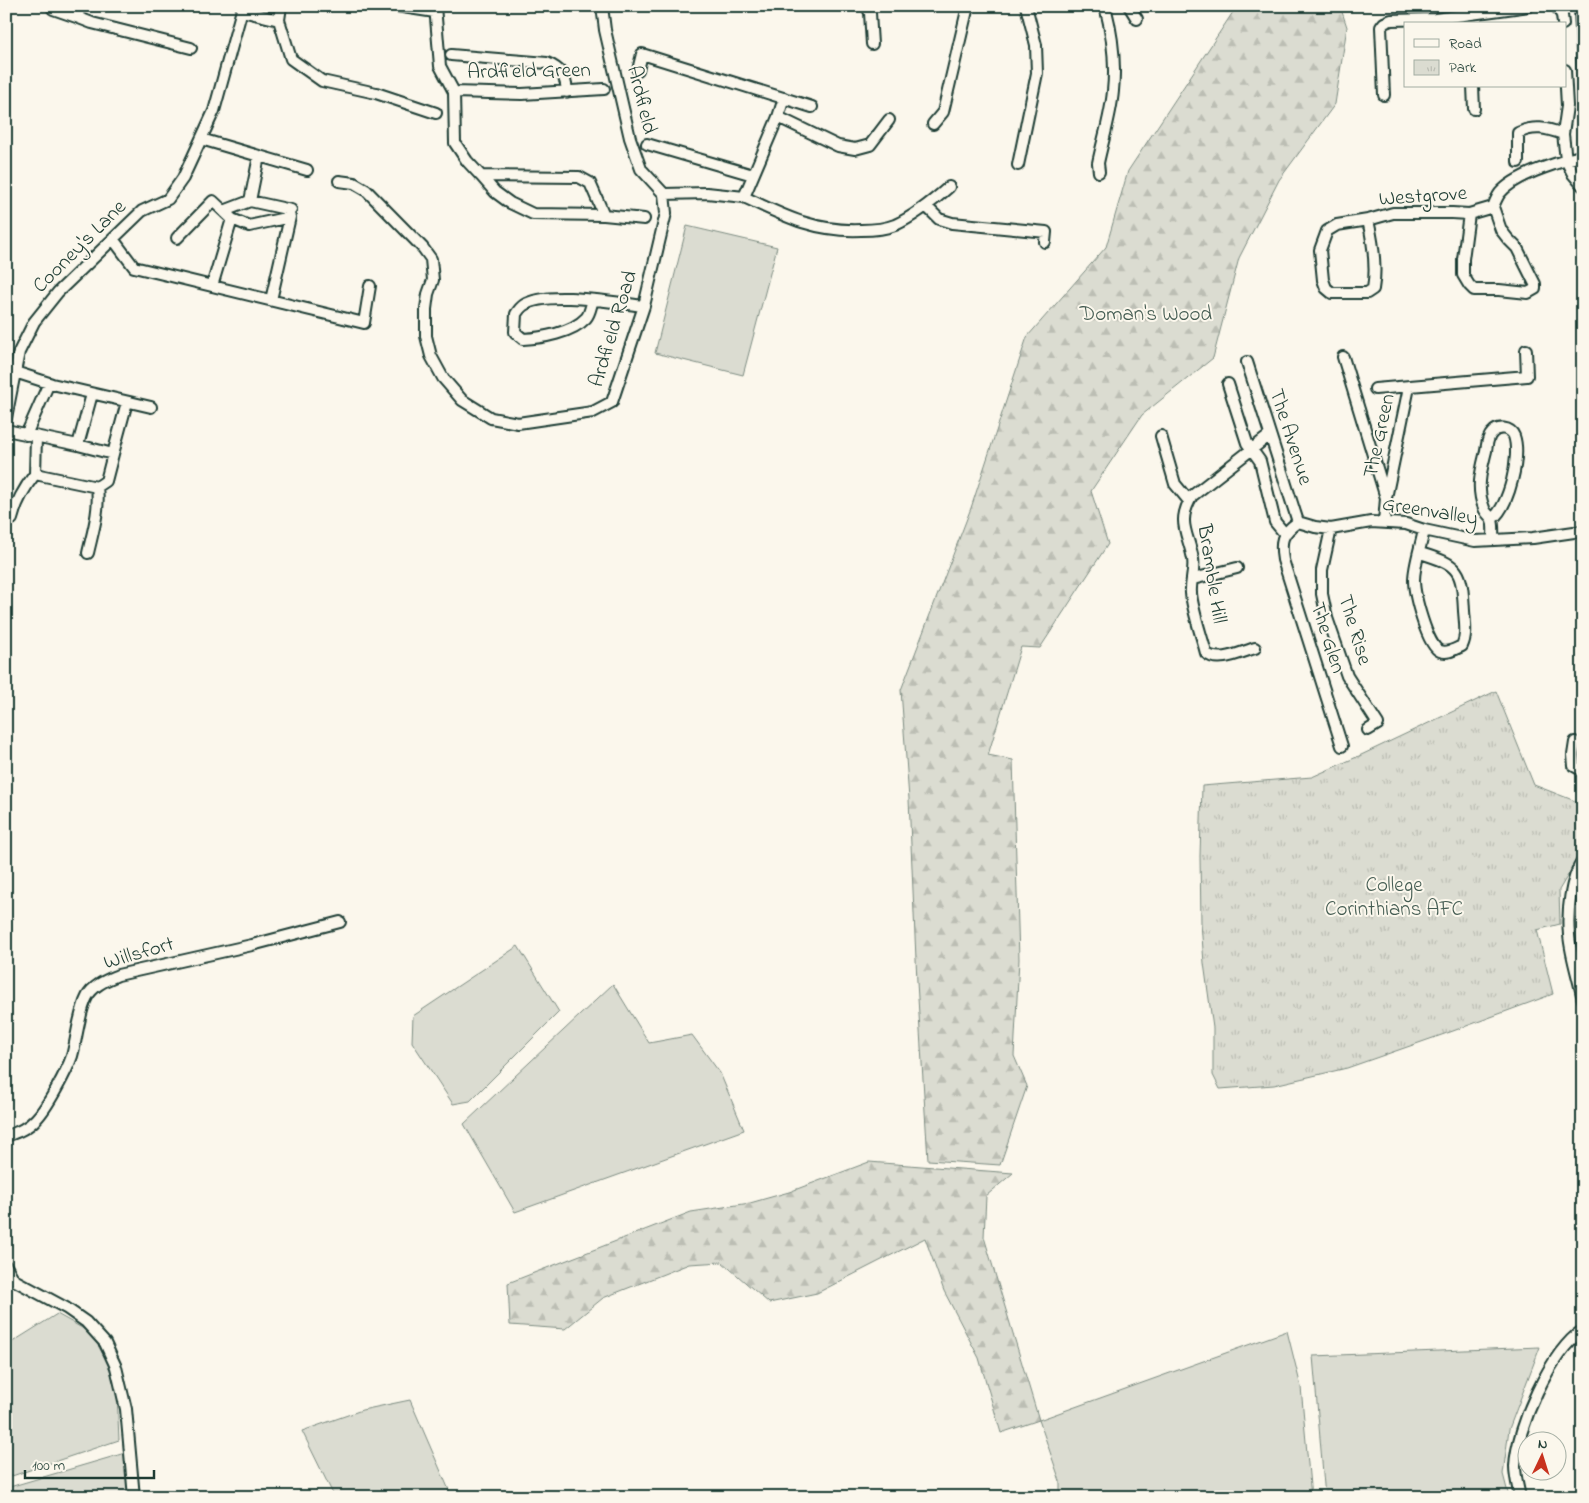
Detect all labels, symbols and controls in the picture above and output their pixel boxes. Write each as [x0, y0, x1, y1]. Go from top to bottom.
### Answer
legend [1404, 22, 1566, 88]
text: Road [1449, 33, 1482, 55]
street label: Ardfield Green [467, 56, 591, 88]
text: Park [1449, 57, 1477, 79]
street label: Ardfield [618, 63, 664, 138]
street label: Westgrove [1378, 179, 1469, 217]
street label: Cooney's Lane [26, 193, 135, 302]
street label: Ardfield Road [582, 267, 646, 391]
park label: Doman's Wood [1079, 300, 1212, 330]
street label: The Avenue [1260, 385, 1320, 489]
street label: The Green [1356, 391, 1404, 481]
street label: Greenvalley [1380, 490, 1480, 536]
street label: Bramble Hill [1188, 521, 1234, 626]
street label: The Rise [1329, 591, 1379, 669]
street label: The Glen [1301, 599, 1353, 677]
park label: College Corinthians AFC [1325, 871, 1463, 925]
street label: Willsfort [100, 930, 178, 978]
north arrow [1516, 1430, 1566, 1480]
text: N [1537, 1434, 1548, 1455]
scale bar [25, 1448, 154, 1480]
text: 100 m [32, 1455, 65, 1477]

